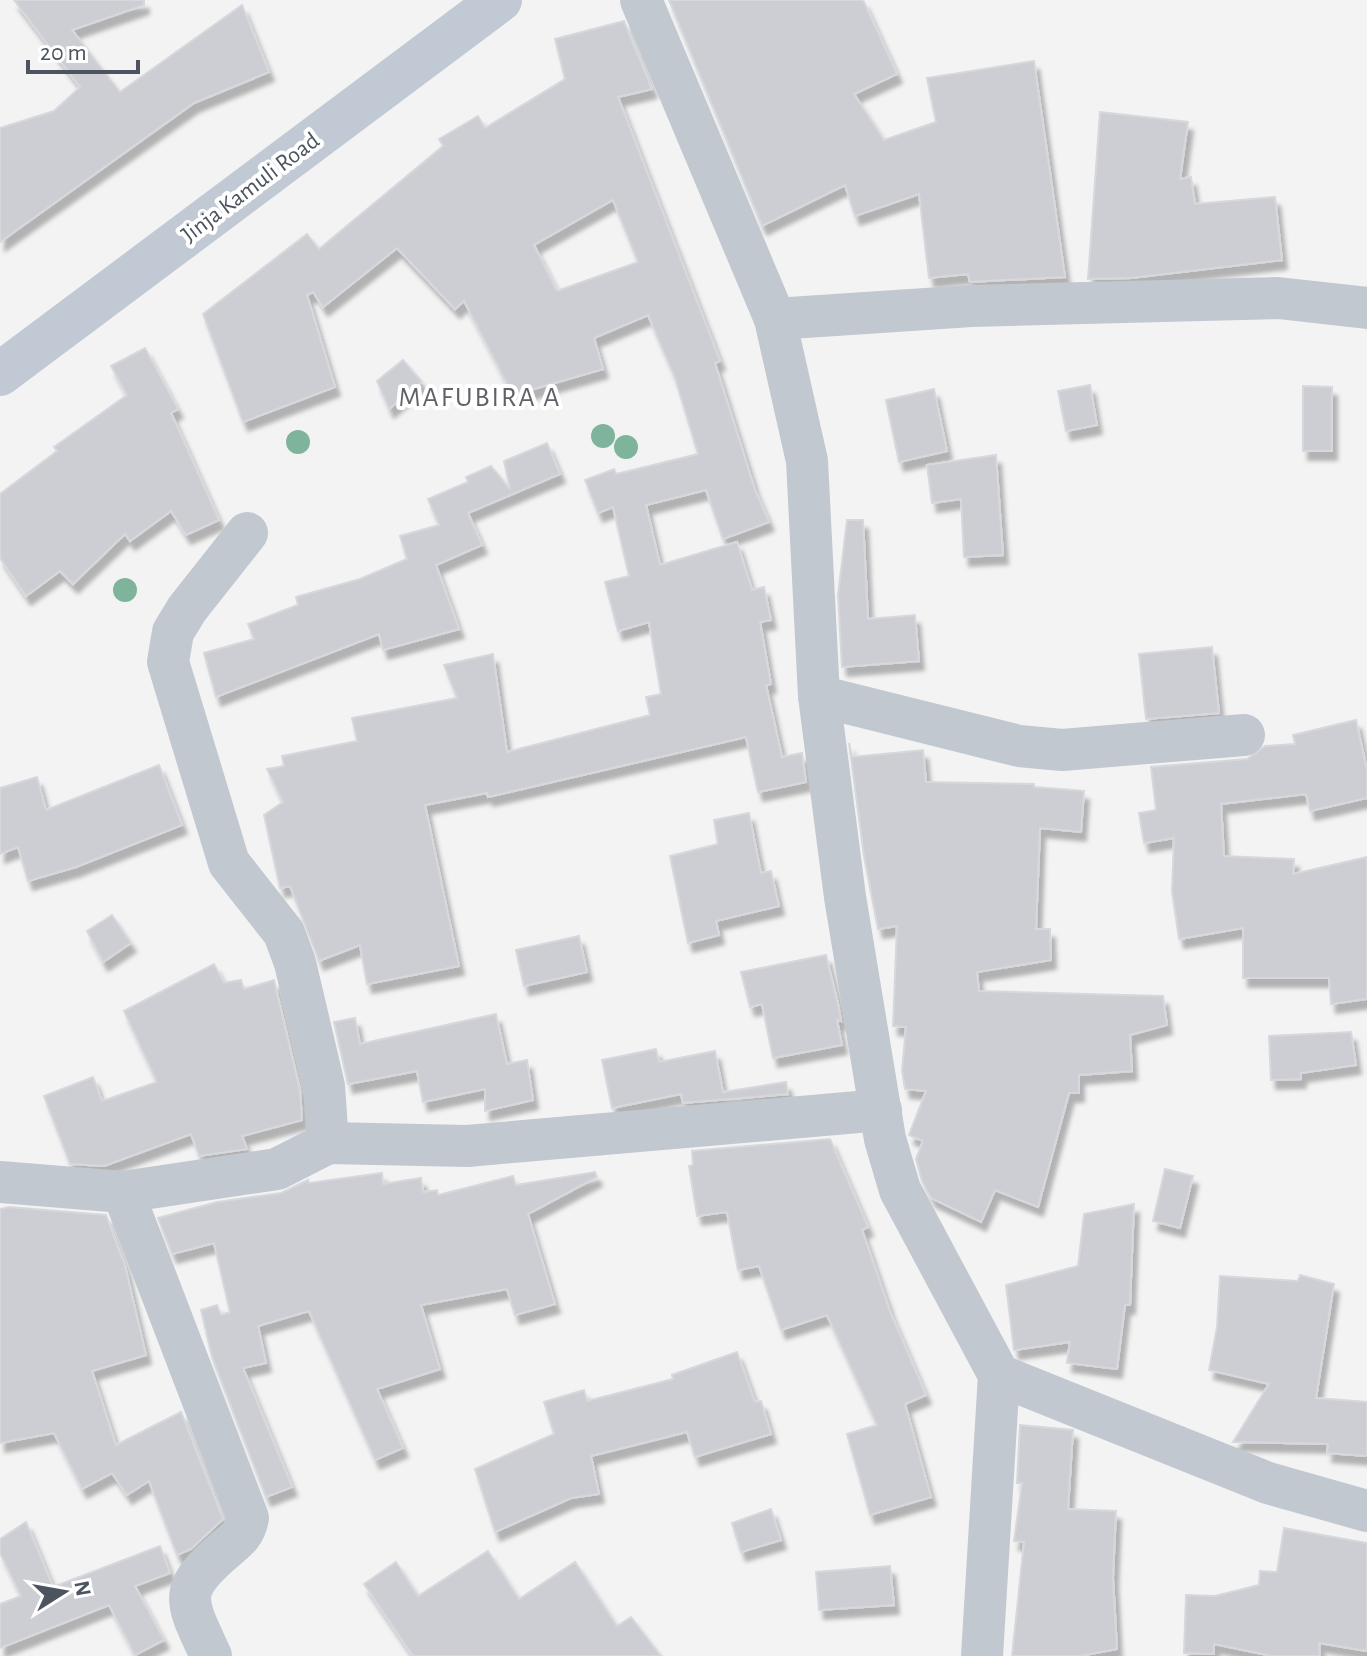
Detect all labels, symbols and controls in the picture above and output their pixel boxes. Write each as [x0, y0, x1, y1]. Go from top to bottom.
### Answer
scale bar [28, 24, 138, 74]
text: 20 m [40, 41, 87, 65]
street label: Jinja Kamuli Road [177, 128, 324, 247]
district label: MAFUBIRA A [398, 384, 562, 412]
north arrow [24, 1552, 104, 1632]
text: N [70, 1579, 95, 1598]

